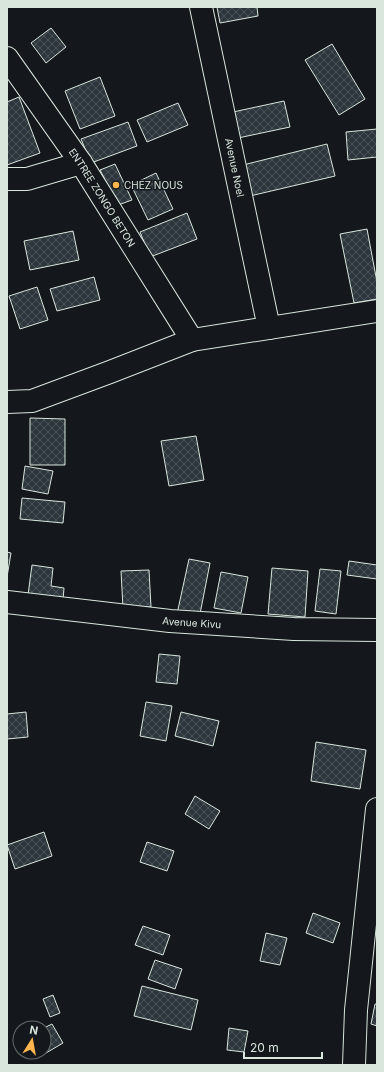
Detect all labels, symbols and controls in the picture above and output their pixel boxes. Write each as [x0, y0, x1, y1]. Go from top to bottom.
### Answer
street label: Avenue Noel [223, 137, 247, 198]
street label: ENTREE ZONGO BETON [67, 146, 138, 249]
place label: CHEZ NOUS [124, 179, 183, 191]
marker: CHEZ NOUS [111, 180, 121, 190]
street label: Avenue Kivu [162, 614, 222, 630]
north arrow [12, 1020, 52, 1060]
text: N [28, 1023, 39, 1038]
scale bar [244, 1034, 322, 1060]
text: 20 m [250, 1040, 279, 1055]

